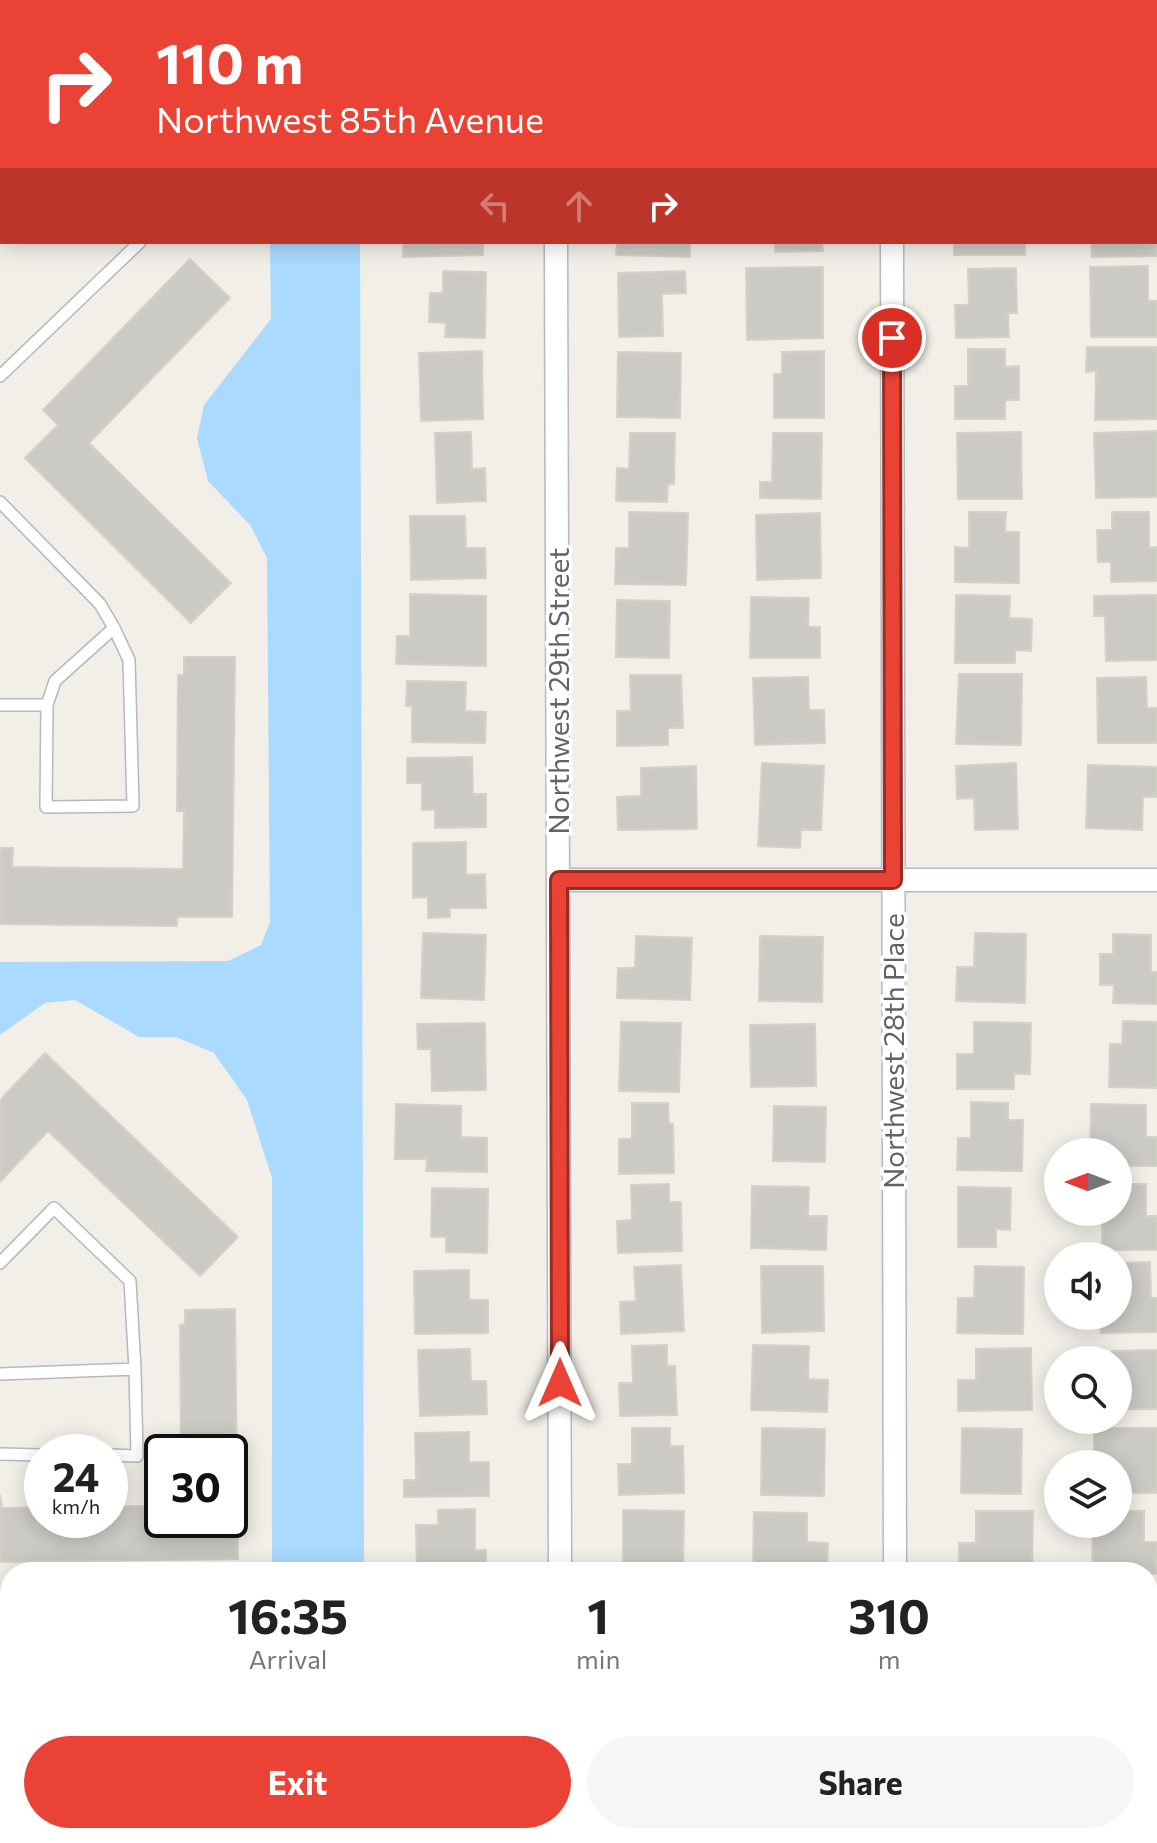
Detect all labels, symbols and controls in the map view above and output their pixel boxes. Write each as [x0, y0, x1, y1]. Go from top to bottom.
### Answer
text: 110 m [156, 27, 303, 96]
icon: right [24, 32, 128, 136]
text: Northwest 85th Avenue [156, 96, 544, 140]
icon: left [473, 184, 517, 228]
icon: ahead [557, 184, 601, 228]
icon: right [641, 184, 685, 228]
pin [858, 304, 926, 372]
icon: arrive [870, 316, 914, 360]
street label: Northwest 29th Street [541, 548, 575, 834]
street label: Northwest 28th Place [876, 913, 910, 1189]
north arrow [1044, 1138, 1132, 1226]
map controls [1044, 1138, 1132, 1538]
button: sound [1044, 1242, 1132, 1330]
position arrow [518, 1341, 602, 1425]
button: search [1044, 1346, 1132, 1434]
speed limit sign: 30 [144, 1434, 248, 1538]
button: layers [1044, 1450, 1132, 1538]
text: 24 [53, 1451, 99, 1500]
text: km/h [52, 1494, 100, 1518]
text: 16:35 [228, 1585, 348, 1644]
text: 1 [587, 1585, 609, 1644]
text: 310 [848, 1585, 930, 1644]
text: Arrival [249, 1643, 327, 1674]
text: min [576, 1643, 620, 1674]
text: m [878, 1643, 900, 1674]
button: Exit [24, 1736, 571, 1828]
button: Share [587, 1736, 1134, 1828]

